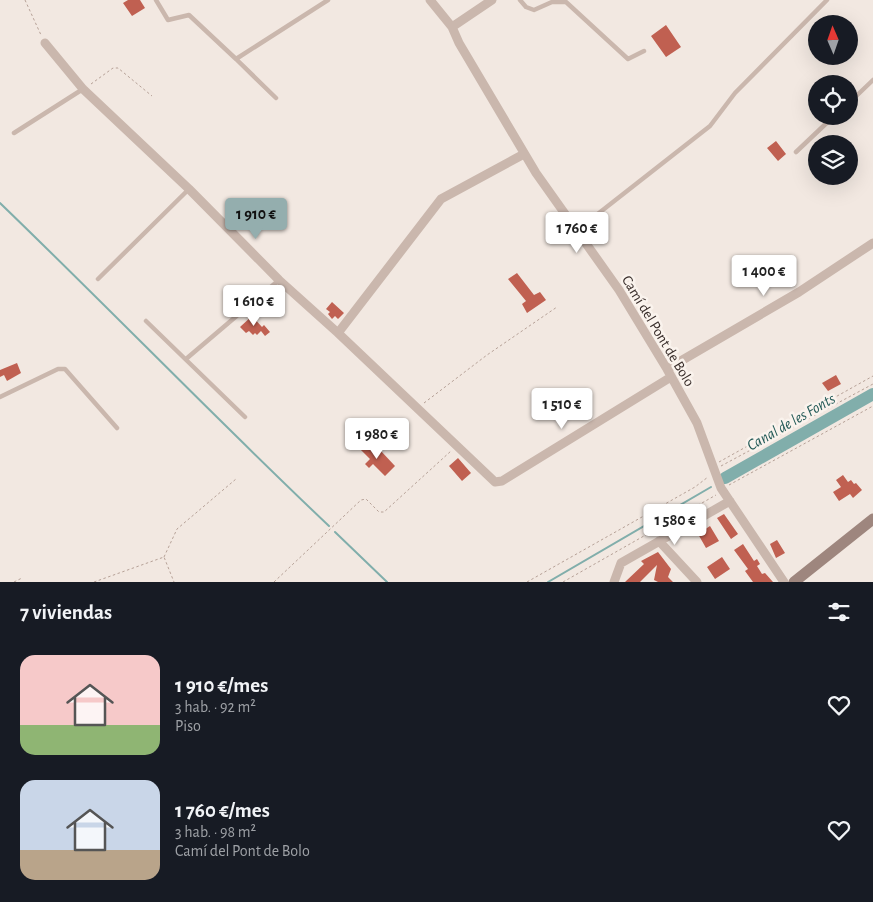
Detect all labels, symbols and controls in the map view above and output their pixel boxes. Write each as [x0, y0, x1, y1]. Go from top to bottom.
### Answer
north arrow [808, 15, 858, 65]
map controls [808, 15, 858, 185]
button: locate [808, 75, 858, 125]
button: layers [808, 135, 858, 185]
pin: 1 910 € [210, 198, 302, 240]
text: 1 910 € [236, 206, 276, 222]
pin: 1 760 € [531, 212, 623, 254]
text: 1 760 € [556, 220, 598, 236]
pin: 1 400 € [718, 254, 810, 297]
text: 1 400 € [743, 263, 785, 279]
street label: Camí del Pont de Bolo [619, 273, 697, 389]
pin: 1 610 € [208, 284, 300, 327]
text: 1 610 € [234, 293, 274, 309]
pin: 1 510 € [516, 388, 608, 430]
water label: Canal de les Fonts [744, 390, 838, 454]
text: 1 510 € [542, 396, 582, 412]
pin: 1 980 € [331, 418, 423, 460]
text: 1 980 € [356, 426, 398, 442]
pin: 1 580 € [629, 504, 721, 546]
text: 1 580 € [654, 512, 696, 528]
icon: filters [825, 598, 853, 626]
text: 7 viviendas [20, 602, 112, 623]
icon: home [60, 675, 120, 735]
text: 1 910 €/mes [175, 675, 268, 696]
icon: heart [825, 691, 853, 719]
text: 3 hab. · 92 m² [175, 699, 256, 715]
text: Piso [175, 718, 201, 734]
icon: home [60, 800, 120, 860]
text: 1 760 €/mes [175, 800, 270, 821]
icon: heart [825, 816, 853, 844]
text: 3 hab. · 98 m² [175, 824, 256, 840]
text: Camí del Pont de Bolo [175, 843, 310, 859]

